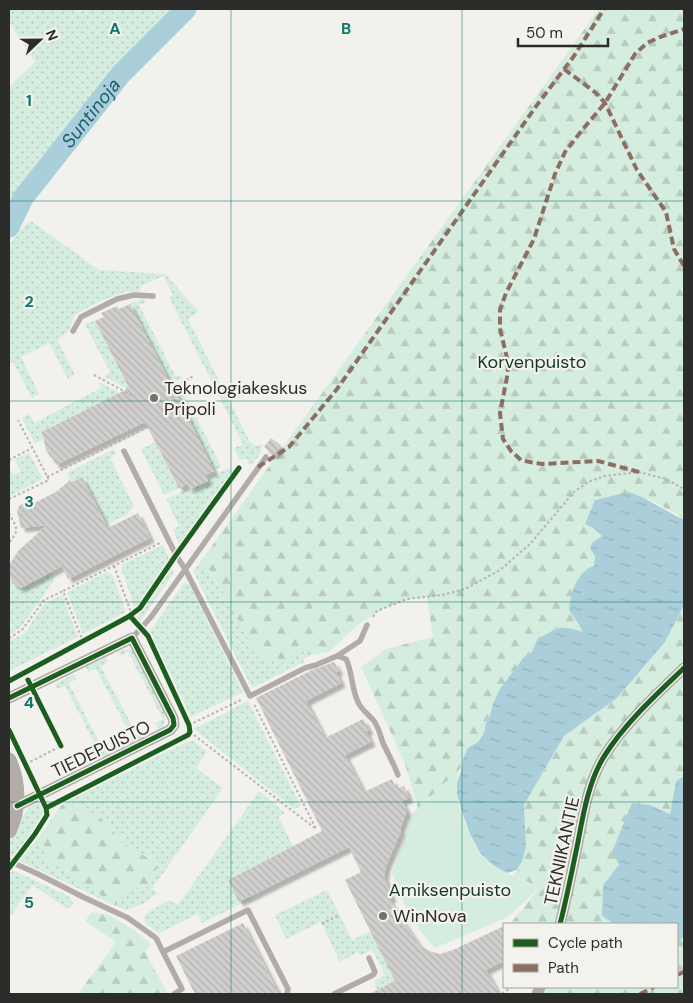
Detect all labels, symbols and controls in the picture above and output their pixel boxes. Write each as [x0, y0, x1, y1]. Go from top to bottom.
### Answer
north arrow [15, 15, 65, 65]
scale bar [518, 15, 608, 47]
text: A [109, 18, 121, 39]
text: B [341, 18, 351, 39]
text: 50 m [526, 23, 563, 43]
text: N [42, 27, 62, 43]
water label: Suntinoja [55, 73, 126, 153]
text: 1 [26, 90, 32, 111]
text: 2 [24, 291, 34, 312]
park label: Korvenpuisto [478, 350, 586, 374]
place label: Teknologiakeskus Pripoli [164, 376, 307, 421]
marker: Teknologiakeskus Pripoli [148, 392, 160, 404]
text: 3 [24, 491, 34, 512]
text: 4 [24, 692, 34, 713]
street label: TIEDEPUISTO [48, 715, 154, 783]
street label: TEKNIIKANTIE [539, 794, 585, 908]
park label: Amiksenpuisto [389, 878, 511, 902]
text: 5 [24, 892, 34, 913]
place label: WinNova [393, 904, 467, 928]
marker: WinNova [377, 910, 389, 922]
legend [503, 923, 678, 988]
text: Cycle path [548, 933, 623, 953]
text: Path [548, 958, 579, 978]

